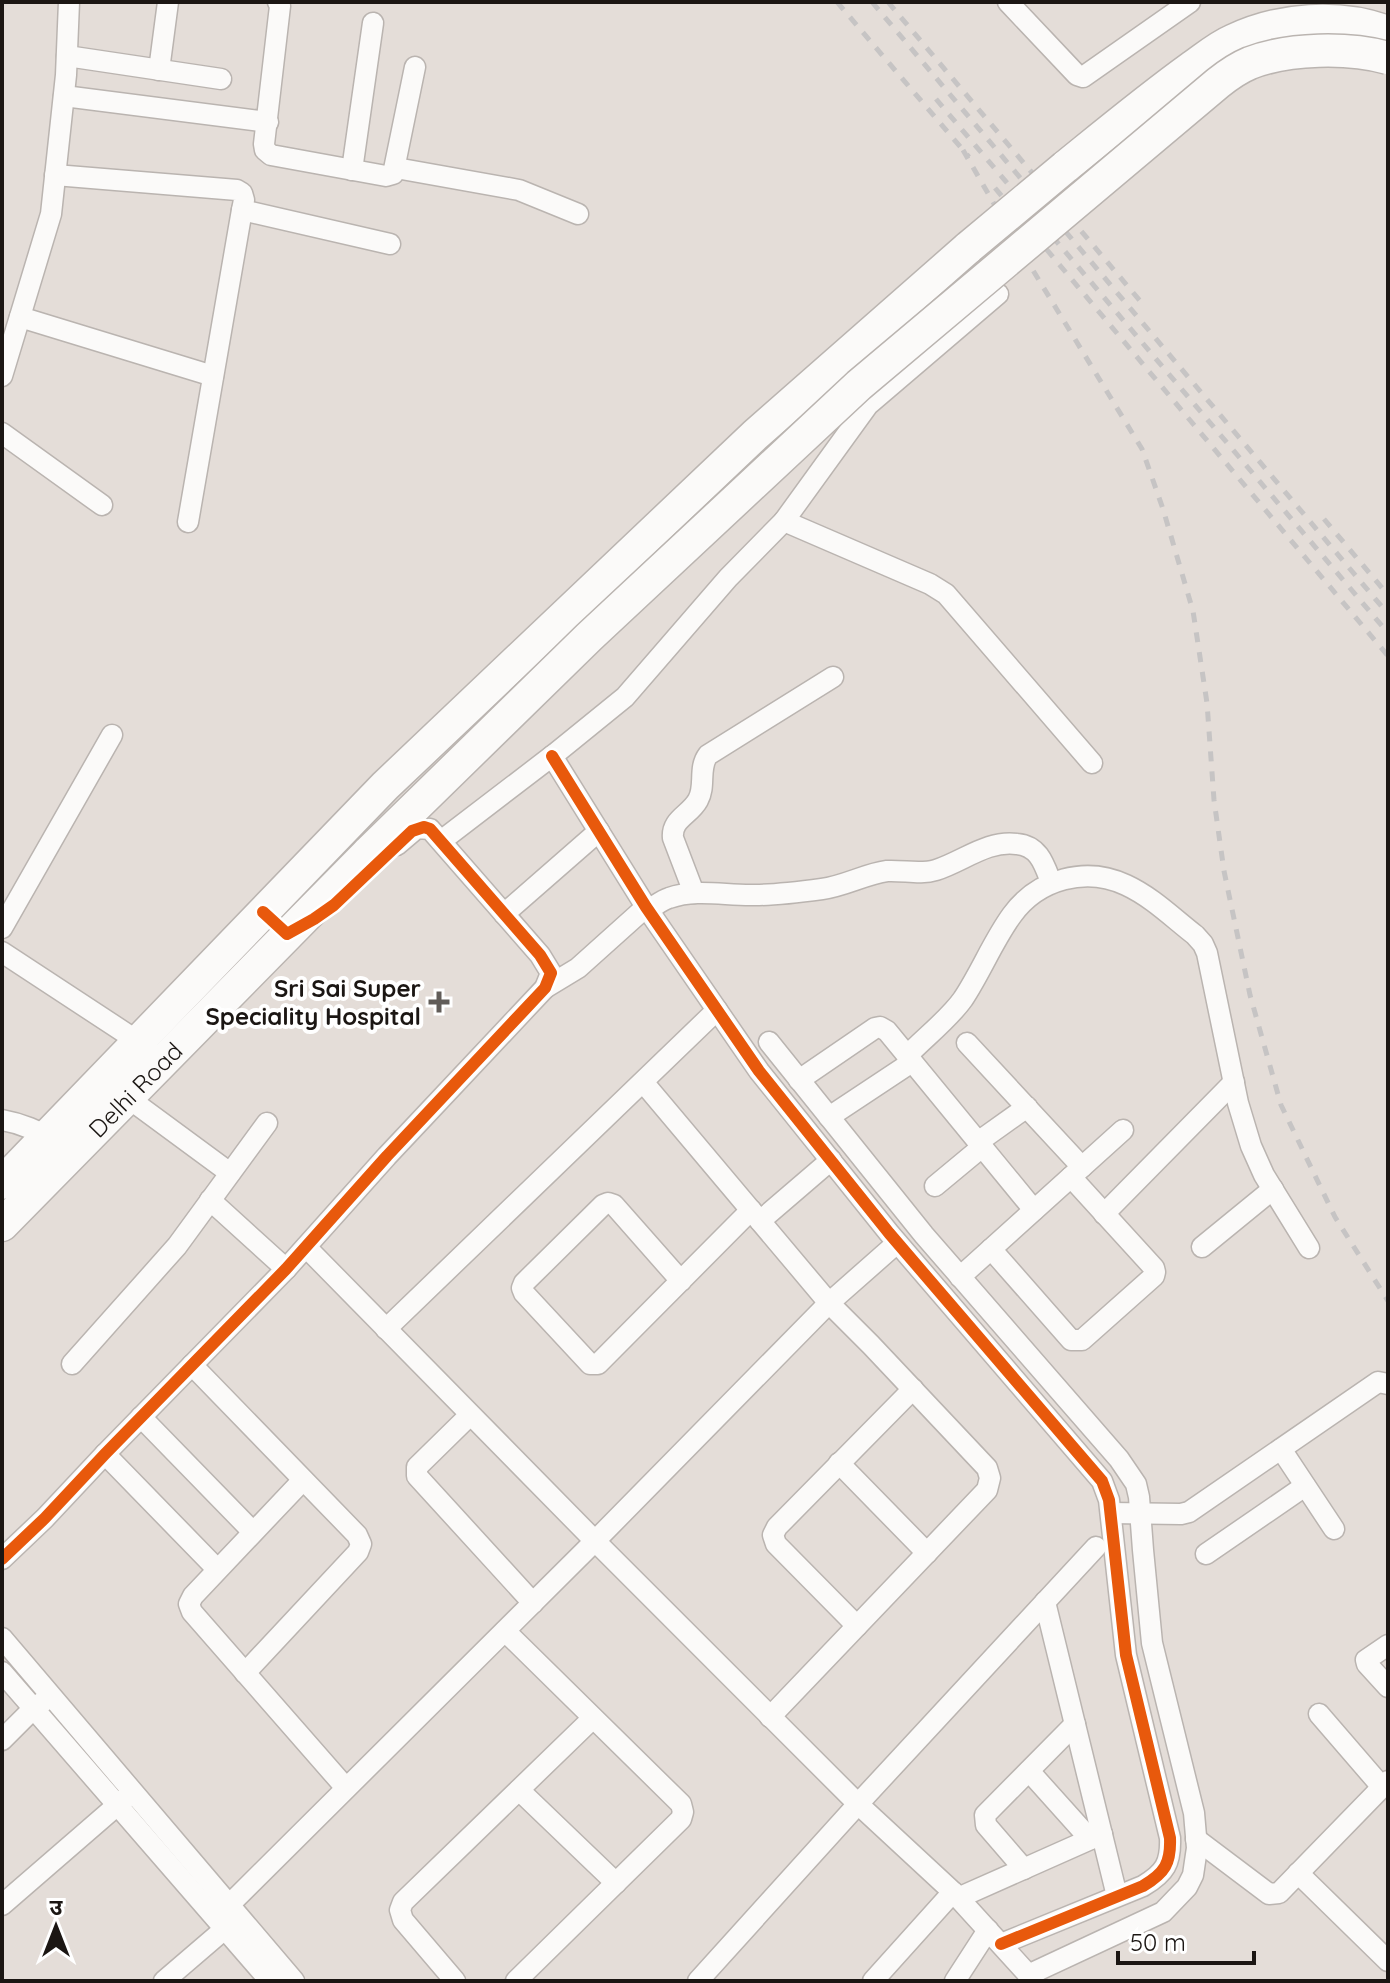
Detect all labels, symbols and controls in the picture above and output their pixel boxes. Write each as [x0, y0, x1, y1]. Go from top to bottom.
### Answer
place label: Sri Sai Super Speciality Hospital [206, 973, 421, 1031]
marker: Sri Sai Super Speciality Hospital [428, 991, 450, 1013]
street label: Delhi Road [82, 1036, 189, 1143]
north arrow [16, 1887, 96, 1967]
text: उ [50, 1893, 64, 1921]
scale bar [1118, 1915, 1254, 1965]
text: 50 m [1130, 1927, 1186, 1957]

